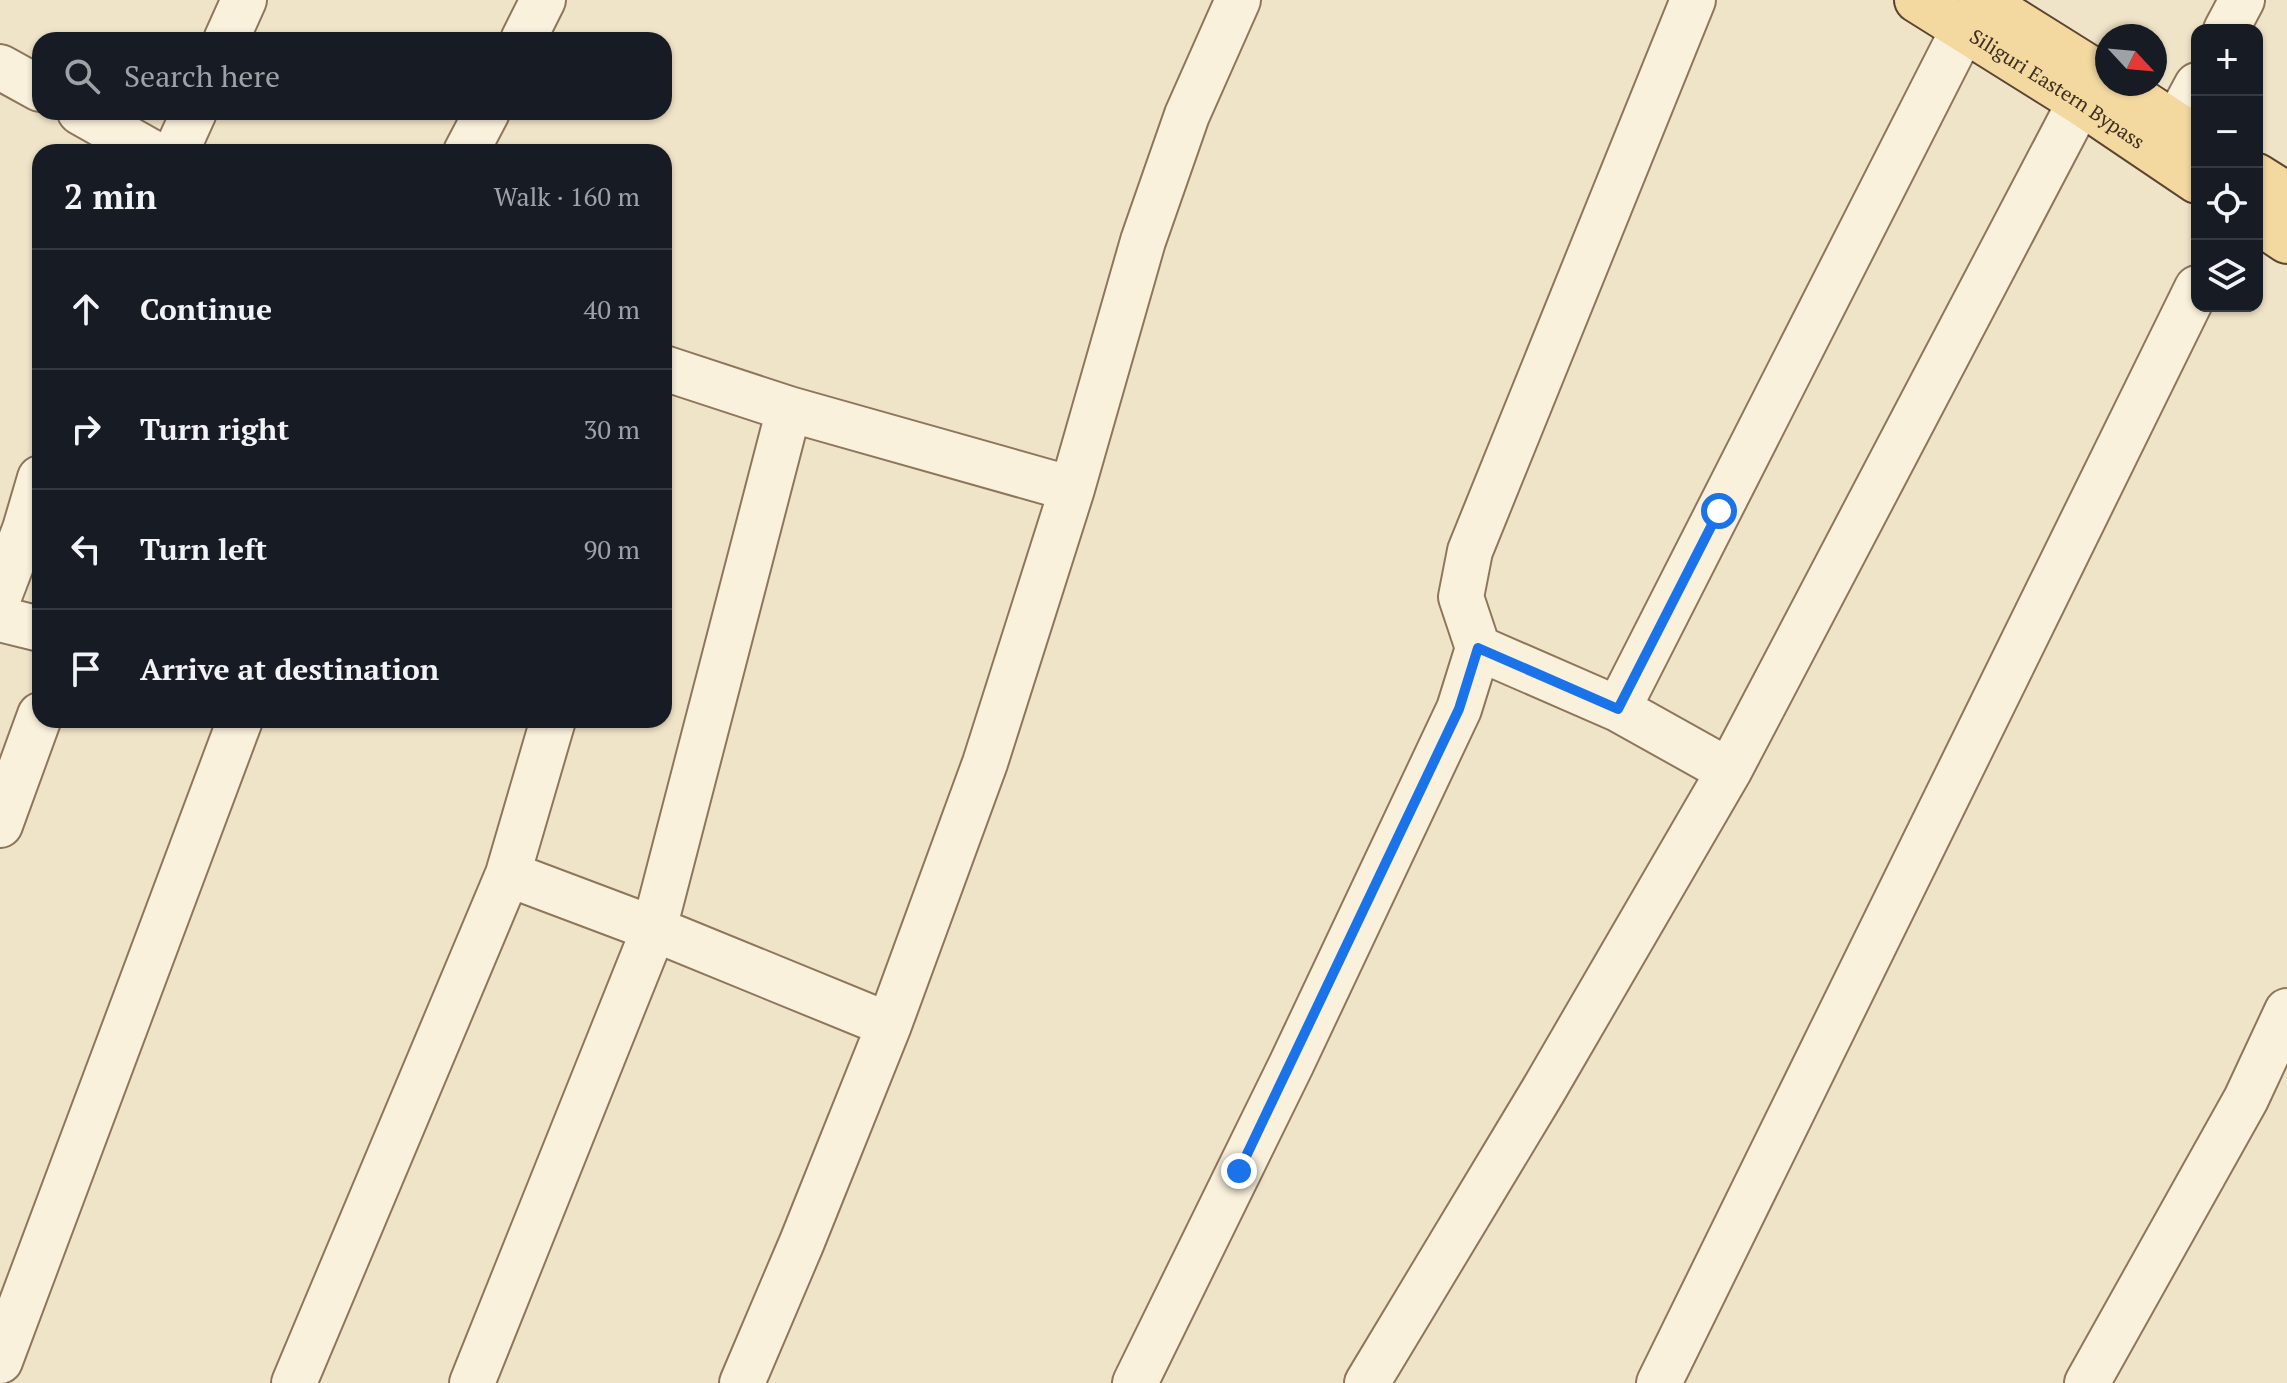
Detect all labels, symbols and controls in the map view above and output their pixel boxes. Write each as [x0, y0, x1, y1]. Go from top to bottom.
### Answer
street label: Siliguri Eastern Bypass [1965, 22, 2150, 155]
north arrow [2095, 24, 2167, 96]
map controls [2191, 24, 2263, 312]
button: + [2191, 24, 2263, 96]
search box [32, 32, 672, 120]
icon: search [60, 54, 104, 98]
text: Search here [124, 56, 280, 96]
button: − [2191, 96, 2263, 168]
button: locate [2191, 168, 2263, 240]
text: 2 min [64, 174, 157, 219]
text: Walk · 160 m [494, 179, 640, 213]
button: layers [2191, 240, 2263, 312]
icon: ahead [64, 287, 108, 331]
text: Continue [140, 289, 272, 329]
text: 40 m [584, 292, 640, 326]
icon: right [64, 407, 108, 451]
text: Turn right [140, 409, 289, 449]
text: 30 m [584, 412, 640, 446]
route start [1701, 493, 1737, 529]
icon: left [64, 527, 108, 571]
text: Turn left [140, 529, 267, 569]
text: 90 m [584, 532, 640, 566]
icon: arrive [64, 647, 108, 691]
text: Arrive at destination [140, 649, 439, 689]
route end [1221, 1153, 1257, 1189]

